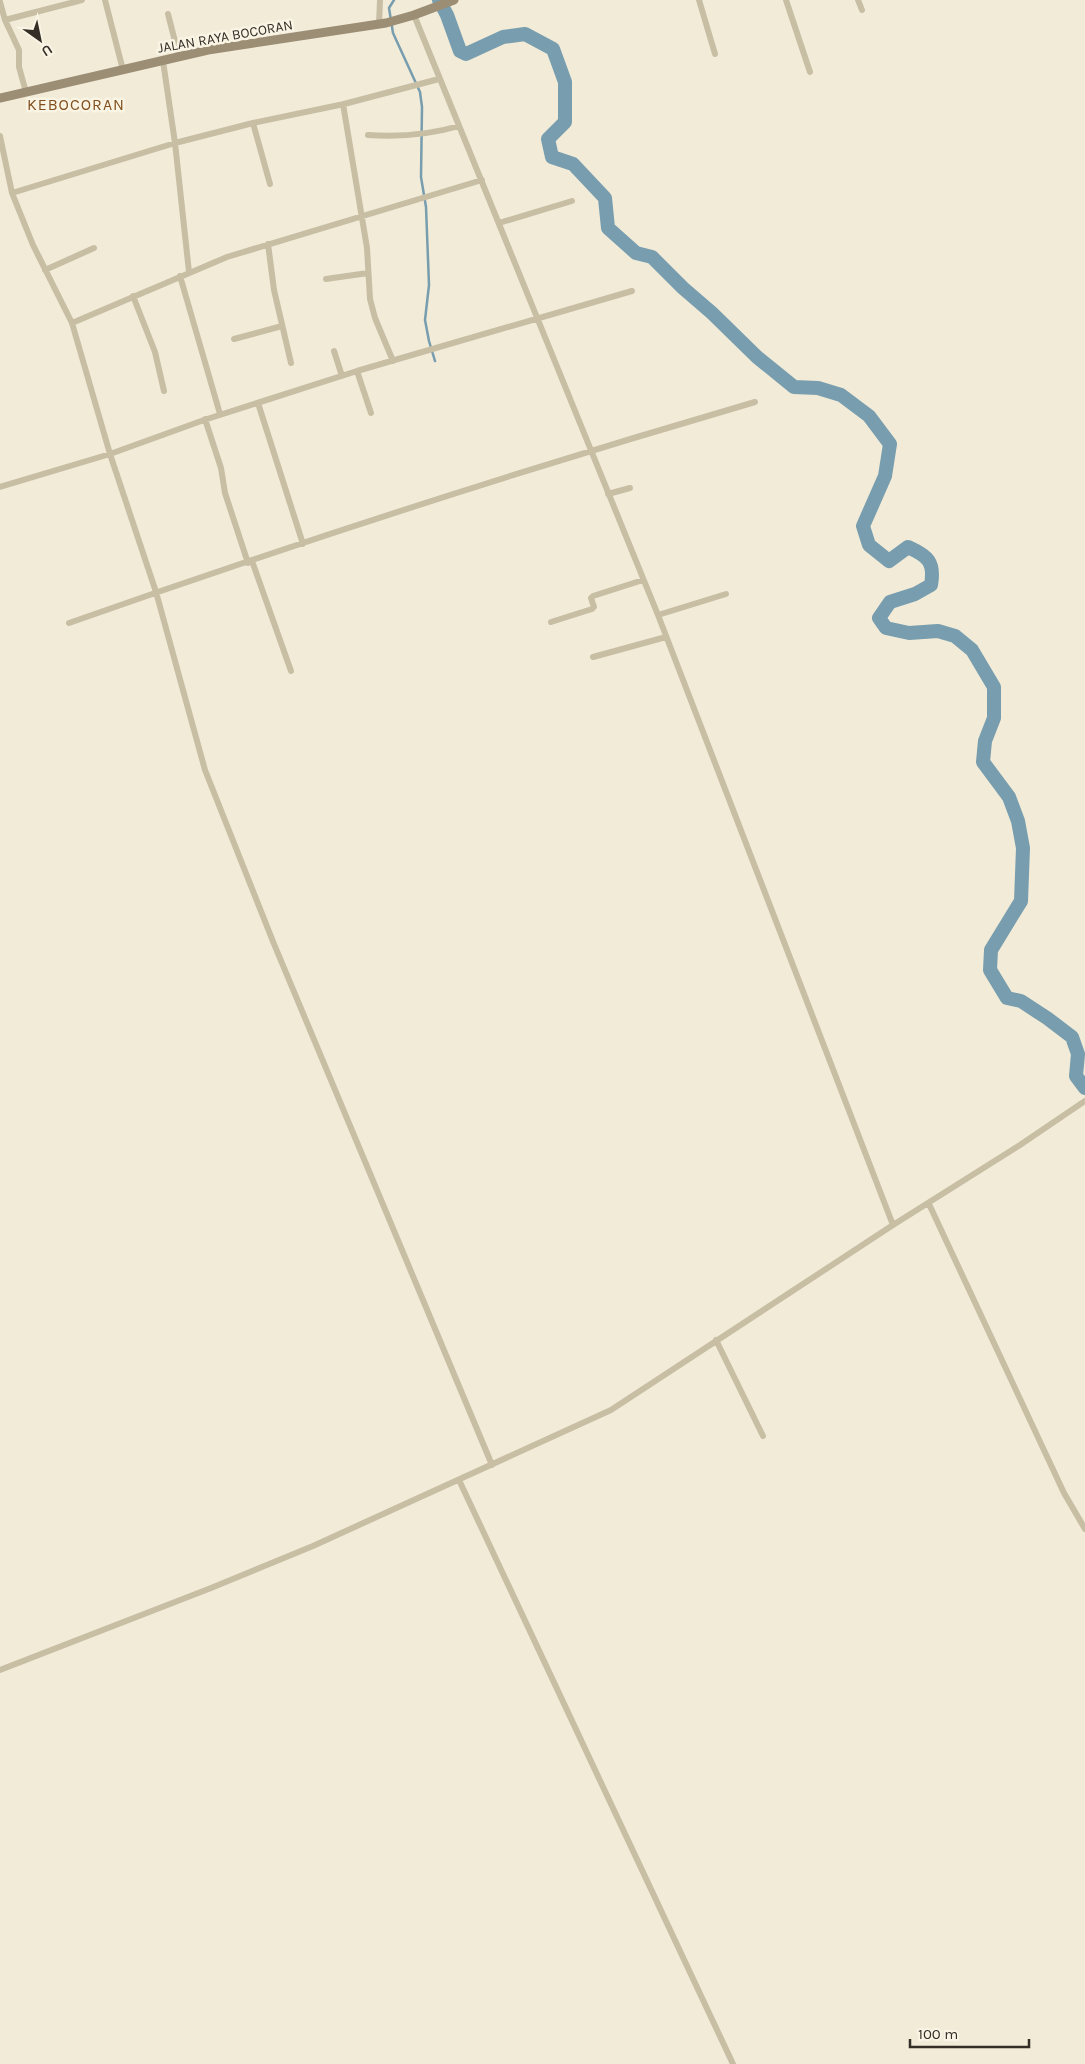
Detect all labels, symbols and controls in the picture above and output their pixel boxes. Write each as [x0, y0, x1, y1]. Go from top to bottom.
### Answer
north arrow [15, 15, 65, 65]
street label: JALAN RAYA BOCORAN [156, 16, 294, 57]
text: U [38, 41, 55, 60]
district label: KEBOCORAN [27, 95, 125, 114]
scale bar [910, 2016, 1029, 2048]
text: 100 m [918, 2025, 958, 2043]

